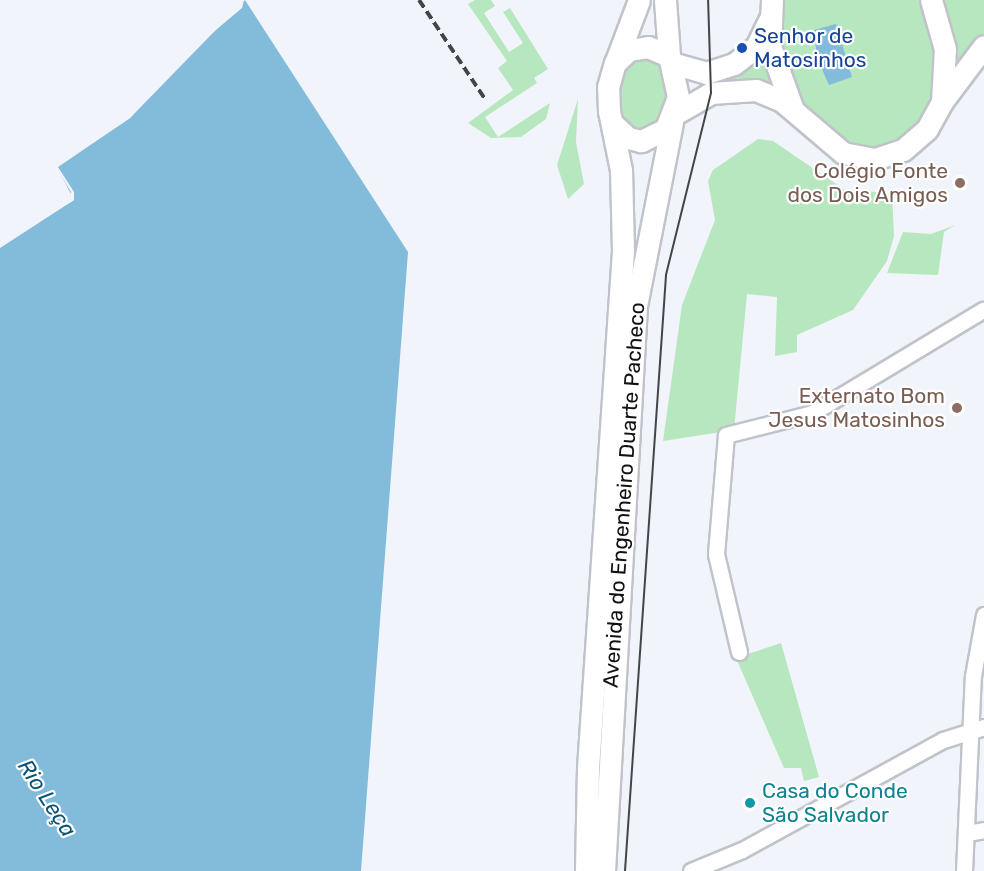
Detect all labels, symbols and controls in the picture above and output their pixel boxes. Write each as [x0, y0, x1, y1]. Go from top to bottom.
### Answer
place label: Senhor de Matosinhos [754, 23, 867, 73]
marker: Senhor de Matosinhos [735, 41, 749, 55]
place label: Colégio Fonte dos Dois Amigos [787, 158, 948, 208]
marker: Colégio Fonte dos Dois Amigos [953, 176, 967, 190]
street label: Avenida do Engenheiro Duarte Pacheco [598, 301, 650, 689]
place label: Externato Bom Jesus Matosinhos [768, 383, 945, 433]
marker: Externato Bom Jesus Matosinhos [950, 401, 964, 415]
water label: Rio Leça [12, 754, 82, 842]
place label: Casa do Conde São Salvador [762, 778, 908, 828]
marker: Casa do Conde São Salvador [743, 796, 757, 810]

